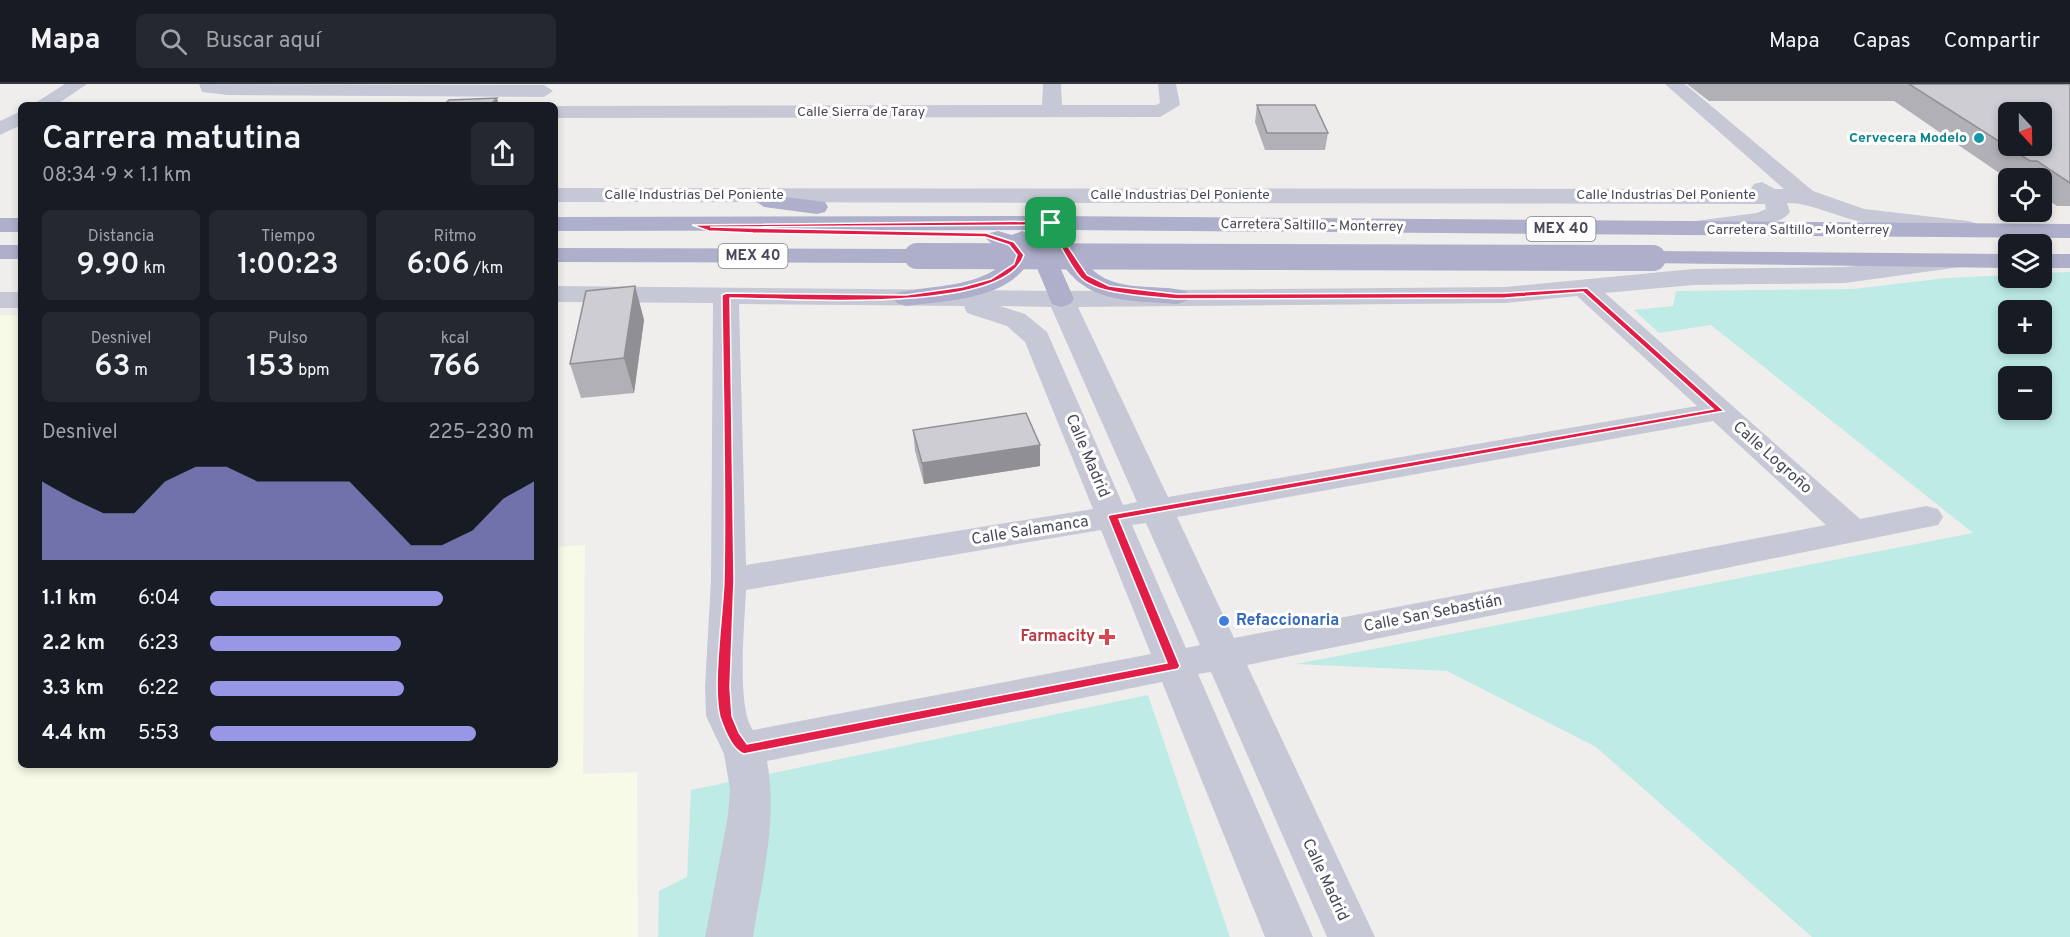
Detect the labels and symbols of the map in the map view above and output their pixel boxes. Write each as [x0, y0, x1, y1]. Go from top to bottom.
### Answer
north arrow [1998, 102, 2052, 156]
street label: Calle Sierra de Taray [797, 104, 925, 121]
place label: Cervecera Modelo [1849, 130, 1967, 147]
marker: Cervecera Modelo [1972, 131, 1986, 145]
street label: Calle Industrias Del Poniente [604, 187, 784, 204]
street label: Calle Industrias Del Poniente [1090, 187, 1270, 204]
street label: Calle Industrias Del Poniente [1576, 187, 1756, 204]
pin [1025, 197, 1076, 248]
street label: Carretera Saltillo - Monterrey [1220, 216, 1404, 236]
road number: MEX 40 [1526, 217, 1596, 241]
street label: Carretera Saltillo - Monterrey [1706, 222, 1890, 239]
road number: MEX 40 [718, 244, 788, 268]
street label: Calle Madrid [1060, 411, 1114, 501]
street label: Calle Logroño [1728, 417, 1816, 499]
street label: Calle Salamanca [970, 512, 1090, 550]
street label: Calle San Sebastián [1362, 591, 1504, 637]
place label: Refaccionaria [1236, 611, 1339, 631]
marker: Refaccionaria [1217, 614, 1231, 628]
place label: Farmacity [1020, 627, 1095, 647]
marker: Farmacity [1100, 630, 1114, 644]
street label: Calle Madrid [1297, 836, 1353, 924]

